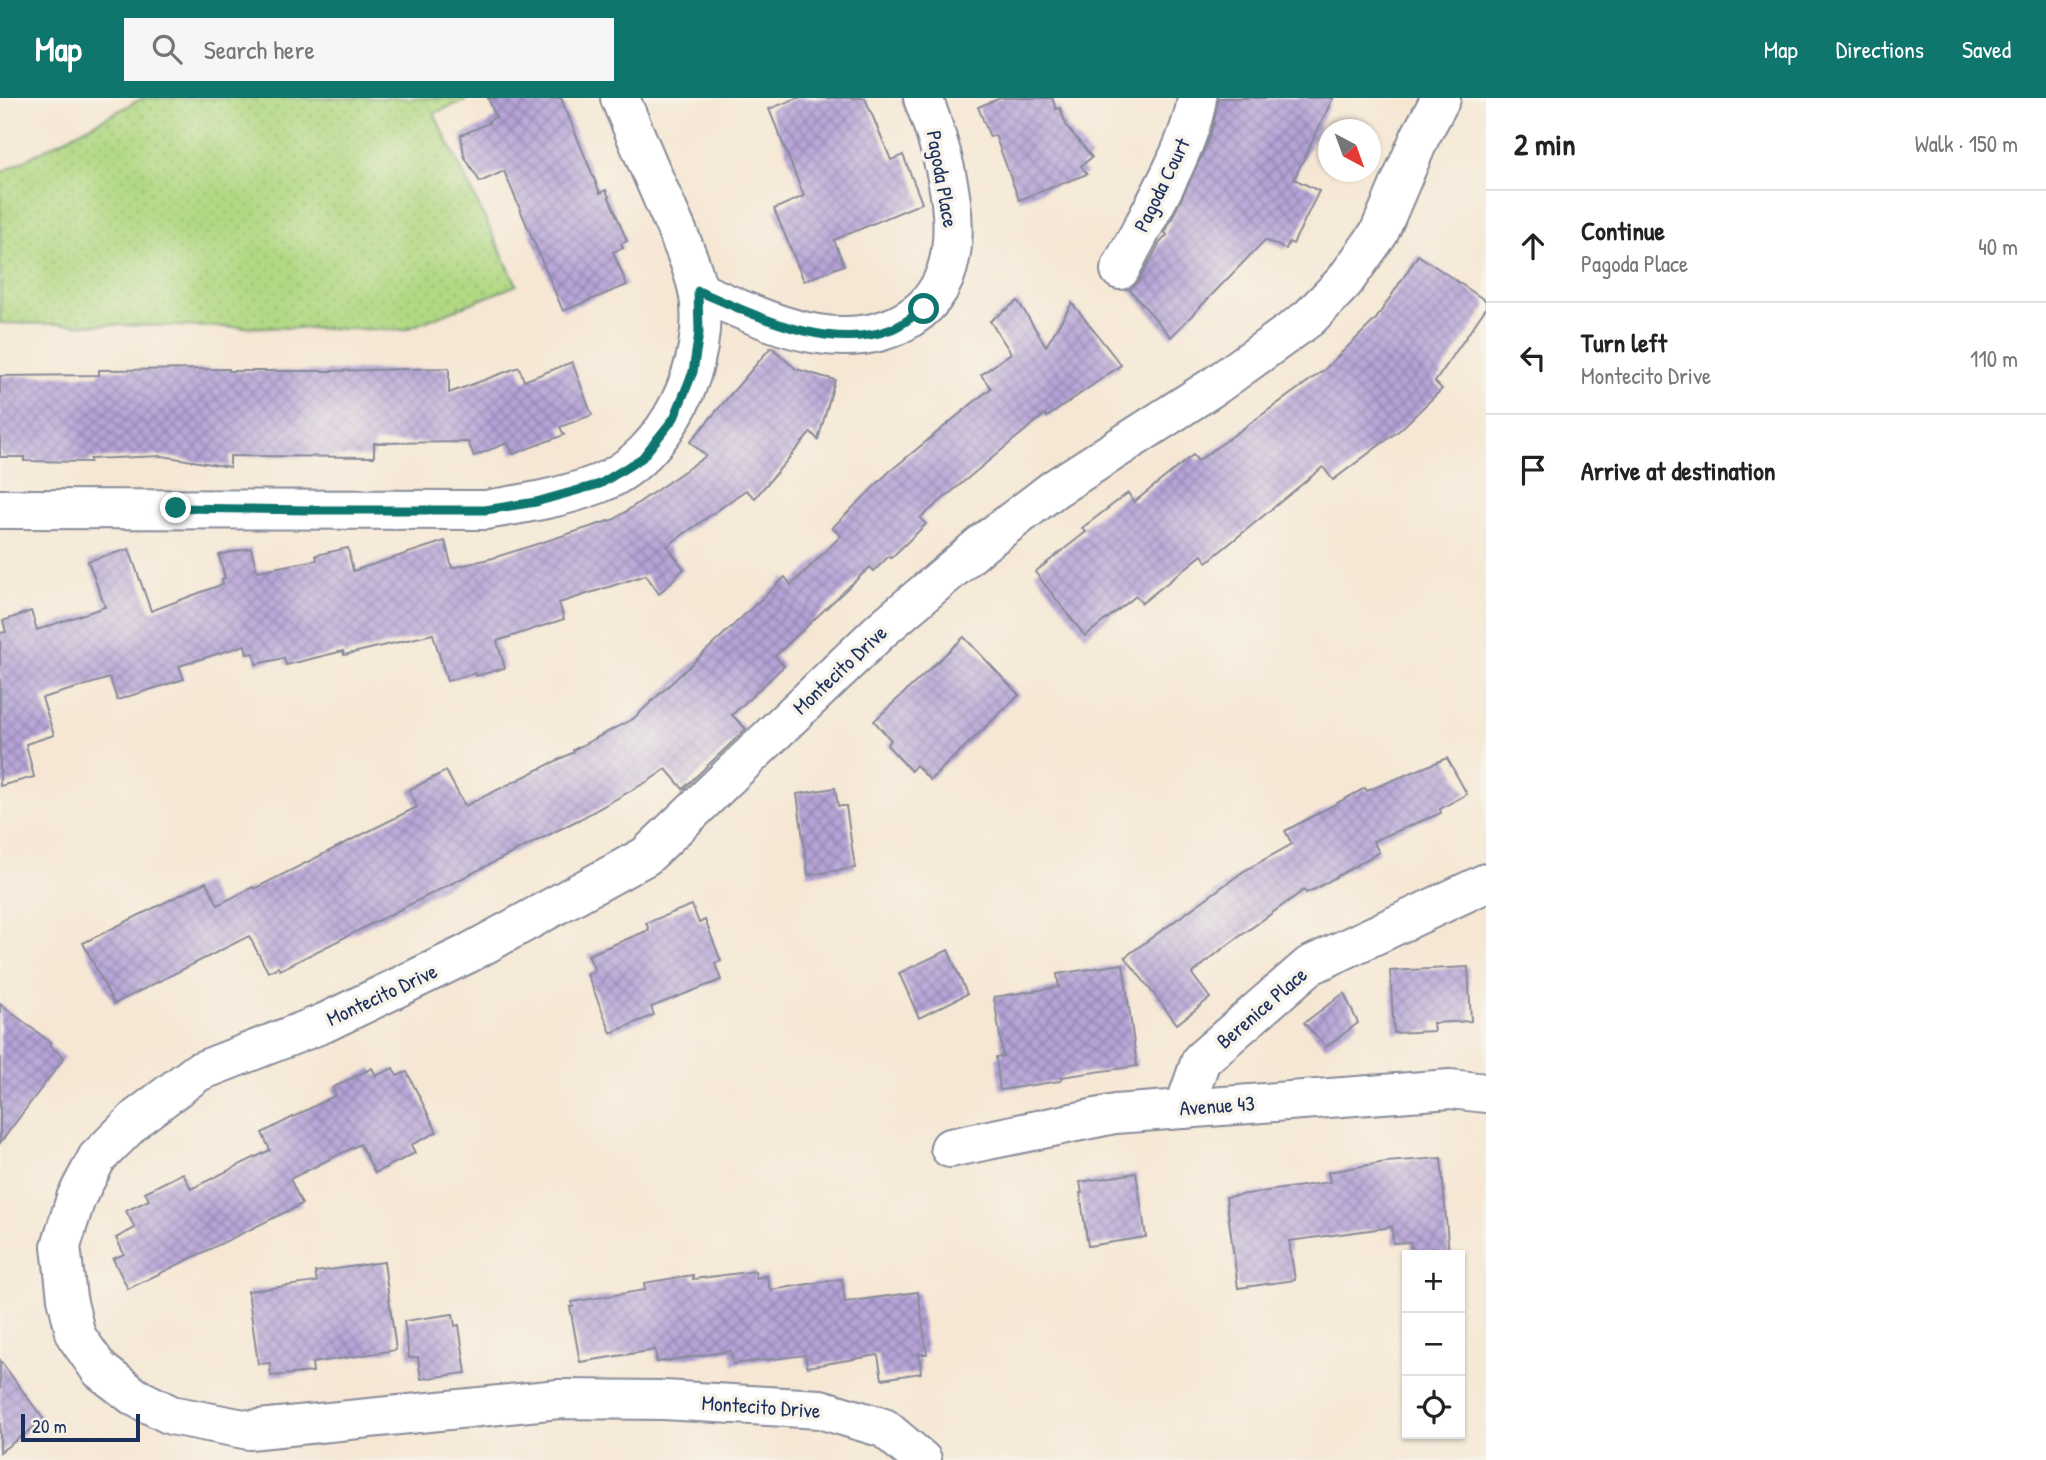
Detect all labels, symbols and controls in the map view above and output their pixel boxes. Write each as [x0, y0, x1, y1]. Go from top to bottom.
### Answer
search box [124, 18, 614, 81]
text: Map [35, 27, 82, 71]
icon: search [148, 30, 186, 68]
text: Search here [204, 32, 315, 67]
text: Map [1764, 33, 1798, 65]
text: Directions [1836, 33, 1924, 65]
text: Saved [1962, 33, 2011, 65]
north arrow [1318, 119, 1381, 182]
text: 2 min [1514, 124, 1576, 164]
street label: Pagoda Place [920, 128, 965, 230]
text: Walk · 150 m [1915, 128, 2018, 159]
street label: Pagoda Court [1126, 132, 1197, 237]
text: Continue [1581, 213, 1665, 248]
icon: ahead [1514, 227, 1552, 265]
text: 40 m [1978, 231, 2018, 262]
text: Pagoda Place [1581, 248, 1688, 279]
route start [908, 293, 939, 324]
text: Turn left [1581, 325, 1667, 360]
icon: left [1514, 339, 1552, 377]
text: 110 m [1970, 343, 2018, 374]
text: Montecito Drive [1581, 360, 1711, 391]
icon: arrive [1514, 451, 1552, 489]
text: Arrive at destination [1581, 453, 1776, 488]
route end [160, 492, 191, 523]
street label: Montecito Drive [786, 618, 893, 721]
street label: Montecito Drive [322, 956, 442, 1033]
street label: Berenice Place [1210, 960, 1313, 1055]
street label: Avenue 43 [1178, 1088, 1256, 1123]
map controls [1402, 1250, 1465, 1439]
button: + [1402, 1250, 1465, 1313]
button: − [1402, 1313, 1465, 1376]
button: locate [1402, 1376, 1465, 1439]
street label: Montecito Drive [701, 1388, 821, 1425]
scale bar [21, 1411, 140, 1443]
text: 20 m [32, 1413, 67, 1439]

